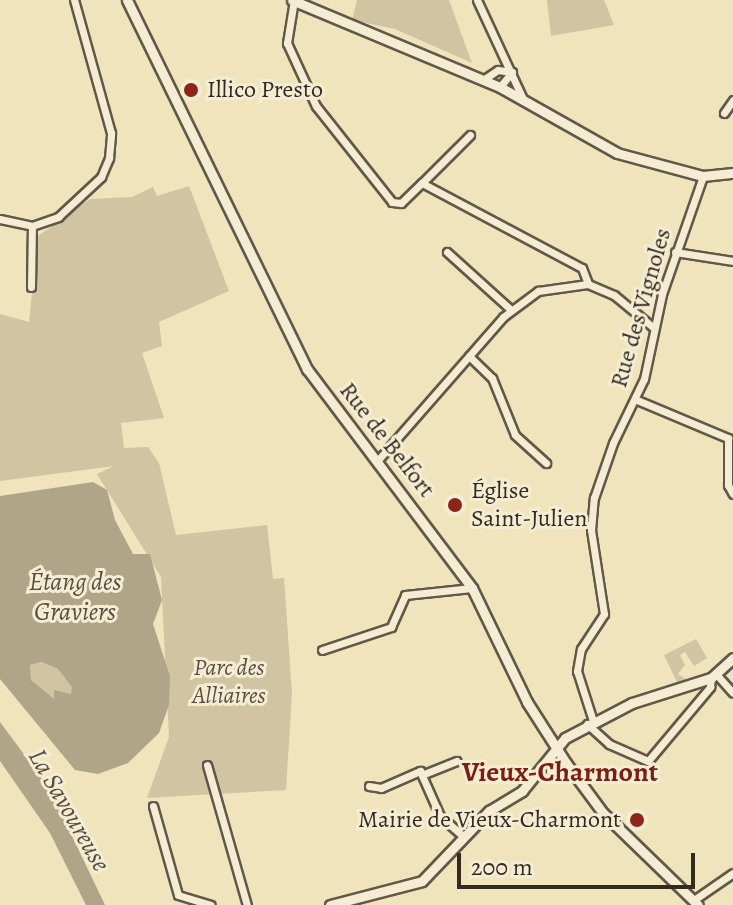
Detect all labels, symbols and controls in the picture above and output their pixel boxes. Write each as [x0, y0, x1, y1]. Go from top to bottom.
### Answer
place label: Illico Presto [207, 76, 323, 104]
marker: Illico Presto [182, 81, 200, 99]
street label: Rue des Vignoles [605, 225, 677, 391]
street label: Rue de Belfort [333, 377, 441, 503]
place label: Église Saint-Julien [471, 477, 587, 533]
marker: Église Saint-Julien [446, 496, 464, 514]
water label: Étang des Graviers [29, 566, 121, 628]
park label: Parc des Alliaires [192, 654, 266, 710]
water label: La Savoureuse [21, 743, 117, 877]
district label: Vieux-Charmont [462, 755, 658, 789]
place label: Mairie de Vieux-Charmont [358, 806, 621, 834]
marker: Mairie de Vieux-Charmont [628, 811, 646, 829]
scale bar [461, 837, 699, 887]
text: 200 m [471, 851, 533, 883]

